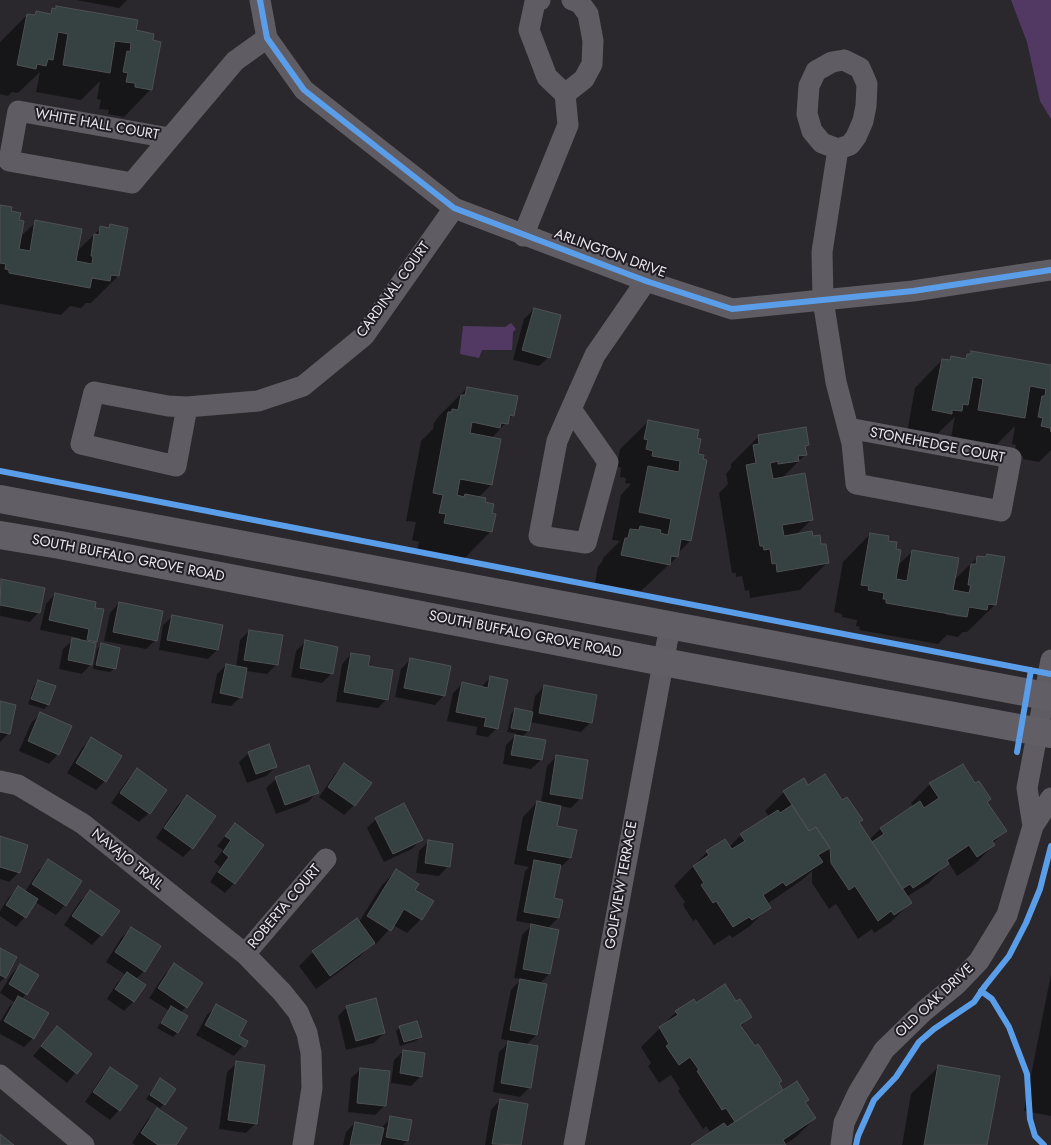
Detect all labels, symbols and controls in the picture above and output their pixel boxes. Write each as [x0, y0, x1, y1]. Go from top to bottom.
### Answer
street label: WHITE HALL COURT [34, 106, 160, 144]
street label: ARLINGTON DRIVE [552, 226, 668, 282]
street label: CARDINAL COURT [354, 239, 434, 341]
street label: STONEHEDGE COURT [868, 425, 1006, 467]
street label: SOUTH BUFFALO GROVE ROAD [30, 532, 226, 586]
street label: SOUTH BUFFALO GROVE ROAD [427, 608, 623, 662]
street label: GOLFVIEW TERRACE [602, 820, 642, 950]
street label: NAVAJO TRAIL [88, 826, 166, 894]
street label: ROBERTA COURT [245, 862, 325, 952]
street label: OLD OAK DRIVE [892, 960, 978, 1042]

